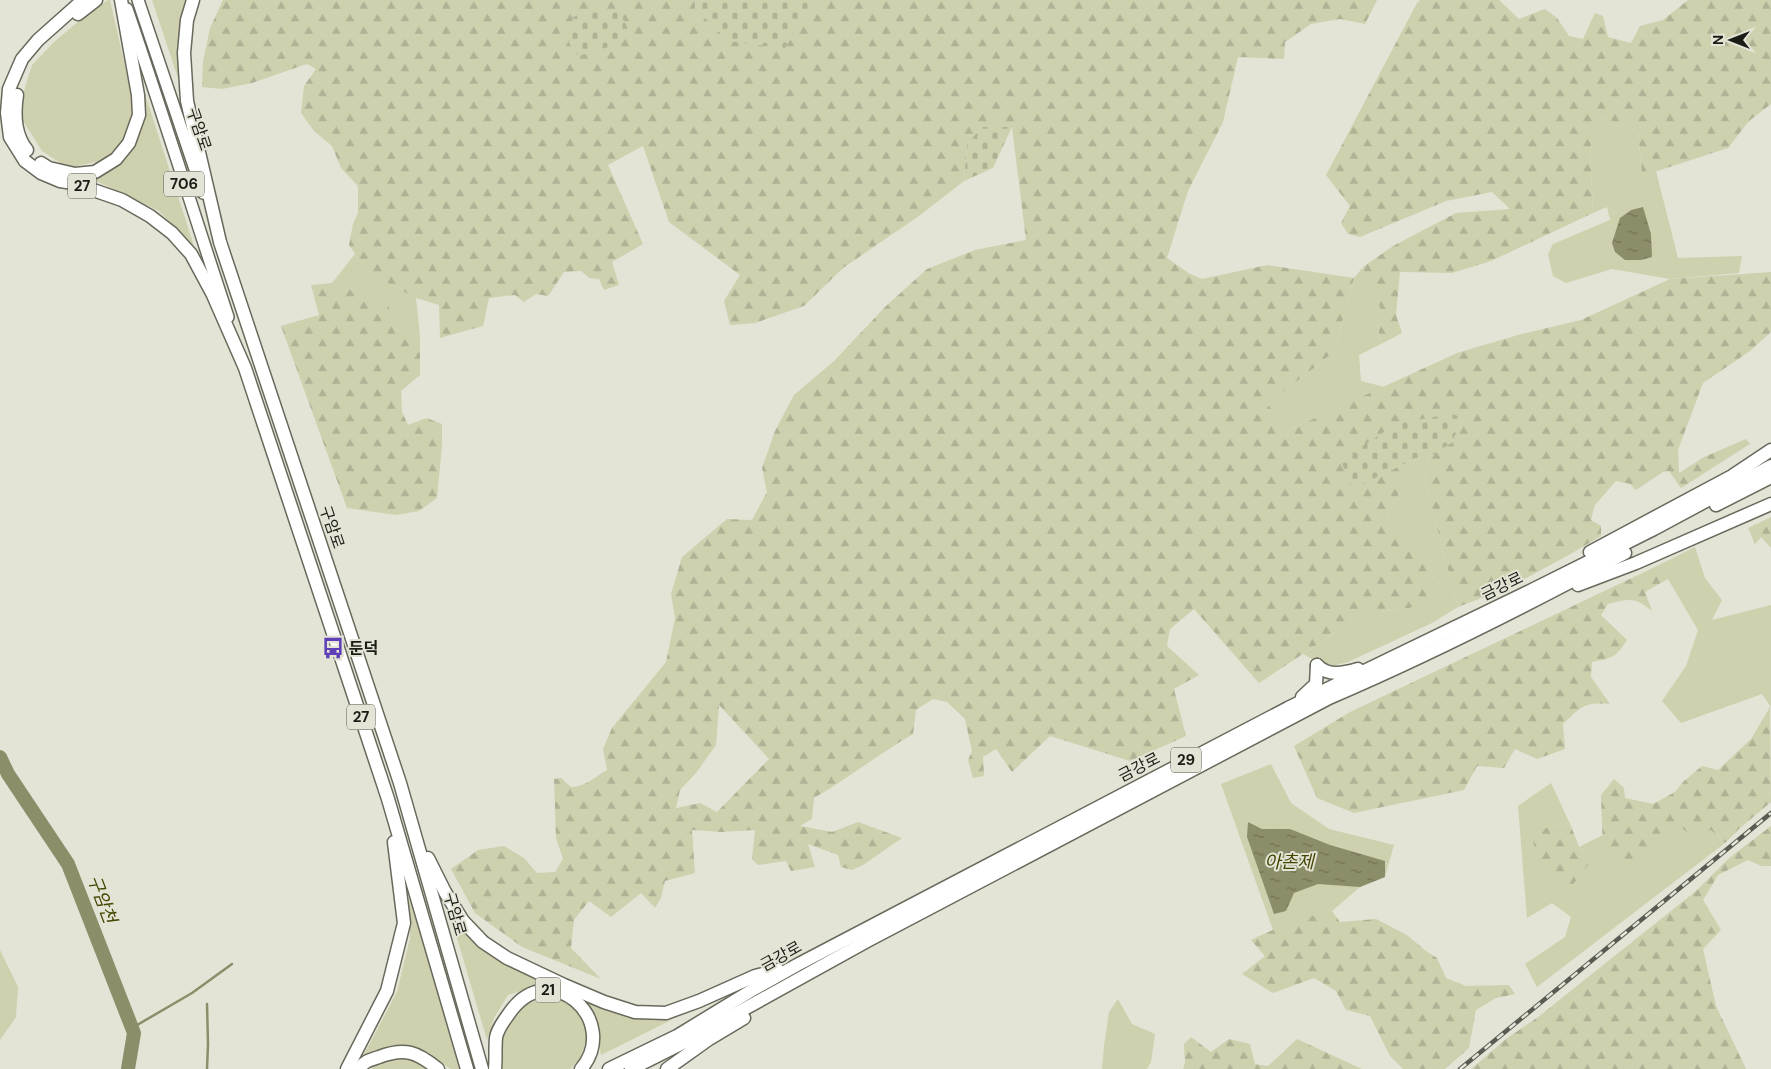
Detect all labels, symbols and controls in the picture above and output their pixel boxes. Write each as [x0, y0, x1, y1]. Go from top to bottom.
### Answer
north arrow [1706, 15, 1756, 65]
text: N [1709, 35, 1727, 45]
street label: 구암로 [182, 105, 216, 154]
road number: 706 [164, 172, 204, 196]
road number: 27 [68, 174, 96, 198]
street label: 구암로 [315, 503, 349, 552]
street label: 금강로 [1478, 567, 1527, 605]
bus stop icon: 둔덕 [320, 635, 346, 661]
place label: 둔덕 [349, 638, 378, 659]
road number: 27 [347, 704, 375, 730]
street label: 금강로 [1115, 747, 1164, 786]
road number: 29 [1171, 748, 1201, 772]
water label: 아촌제 [1264, 850, 1316, 874]
water label: 구암천 [82, 872, 123, 929]
street label: 구암로 [439, 890, 471, 938]
street label: 금강로 [757, 936, 806, 976]
road number: 21 [536, 978, 560, 1002]

